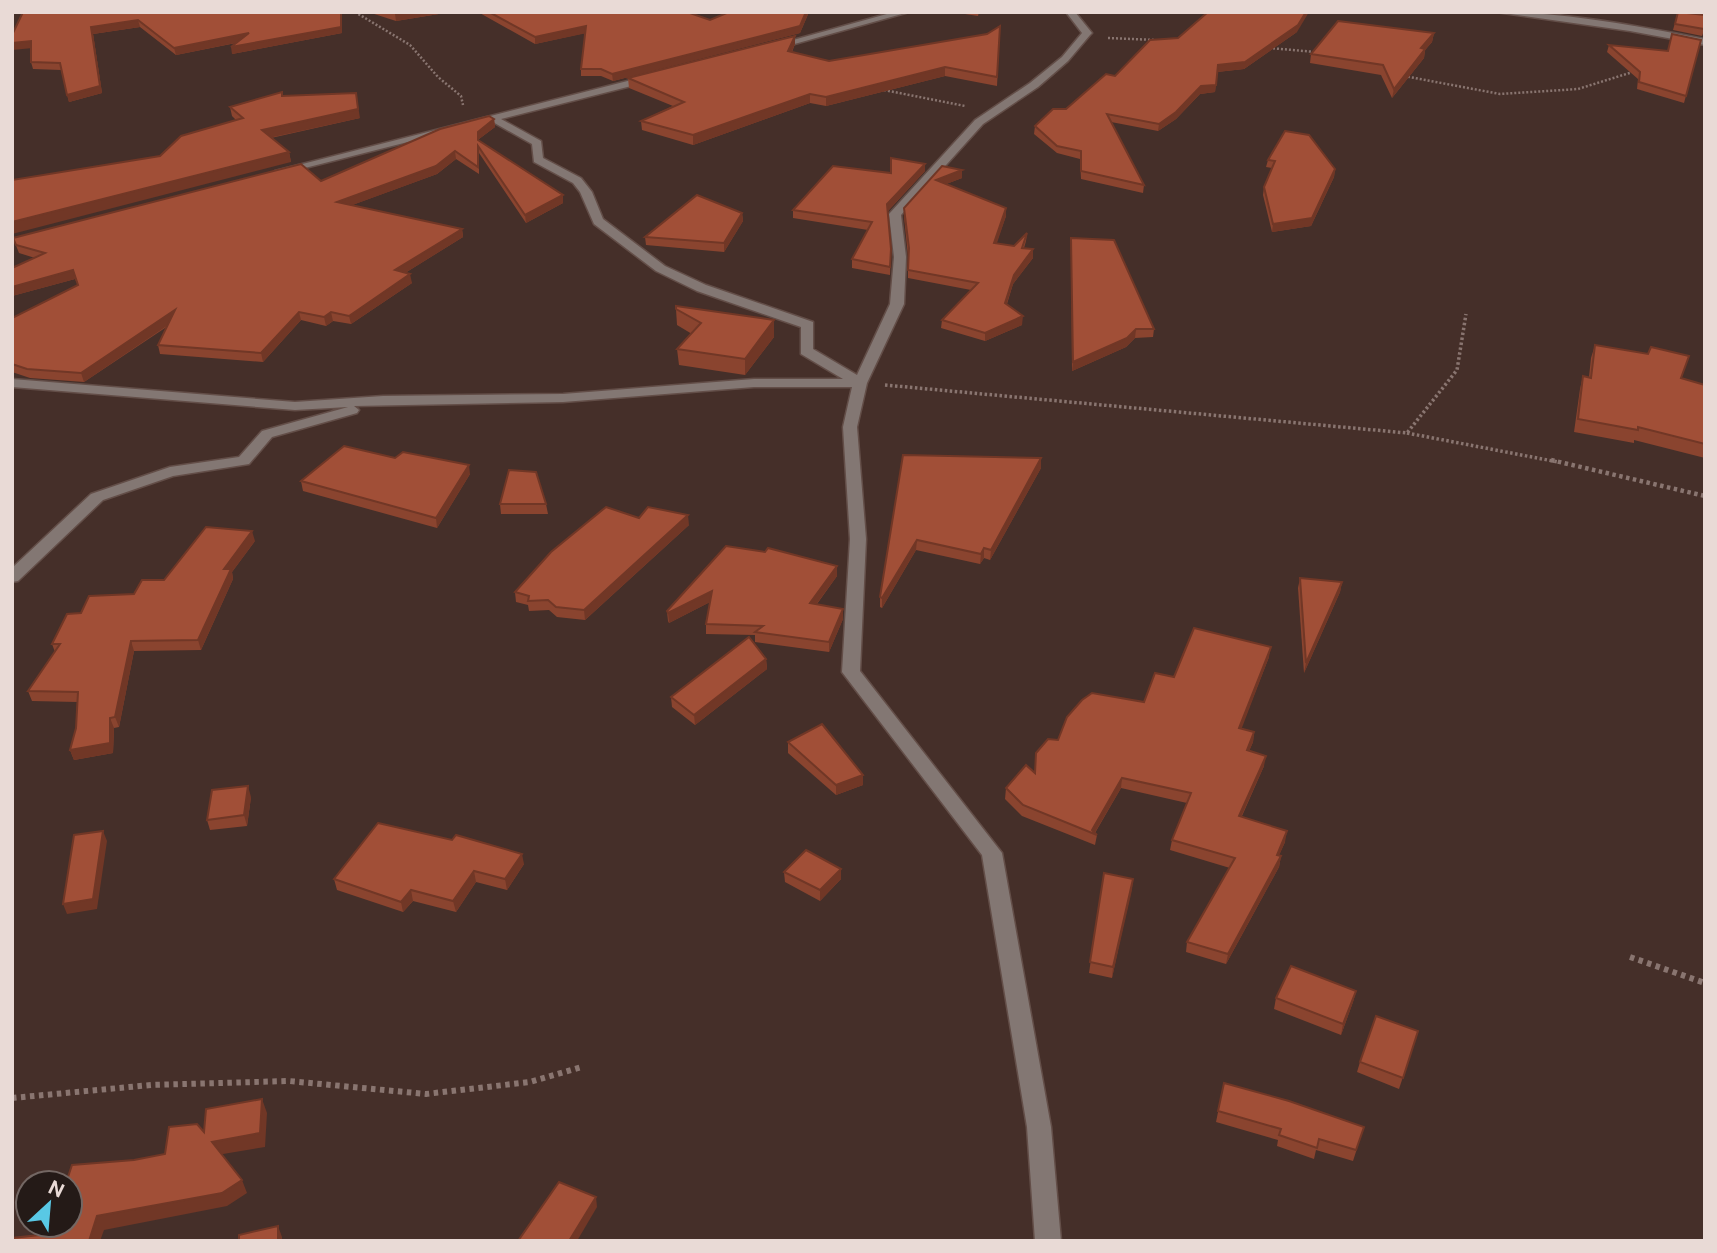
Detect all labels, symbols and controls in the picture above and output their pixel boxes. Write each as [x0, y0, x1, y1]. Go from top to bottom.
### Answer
north arrow [14, 1169, 84, 1239]
text: N [45, 1176, 68, 1202]

